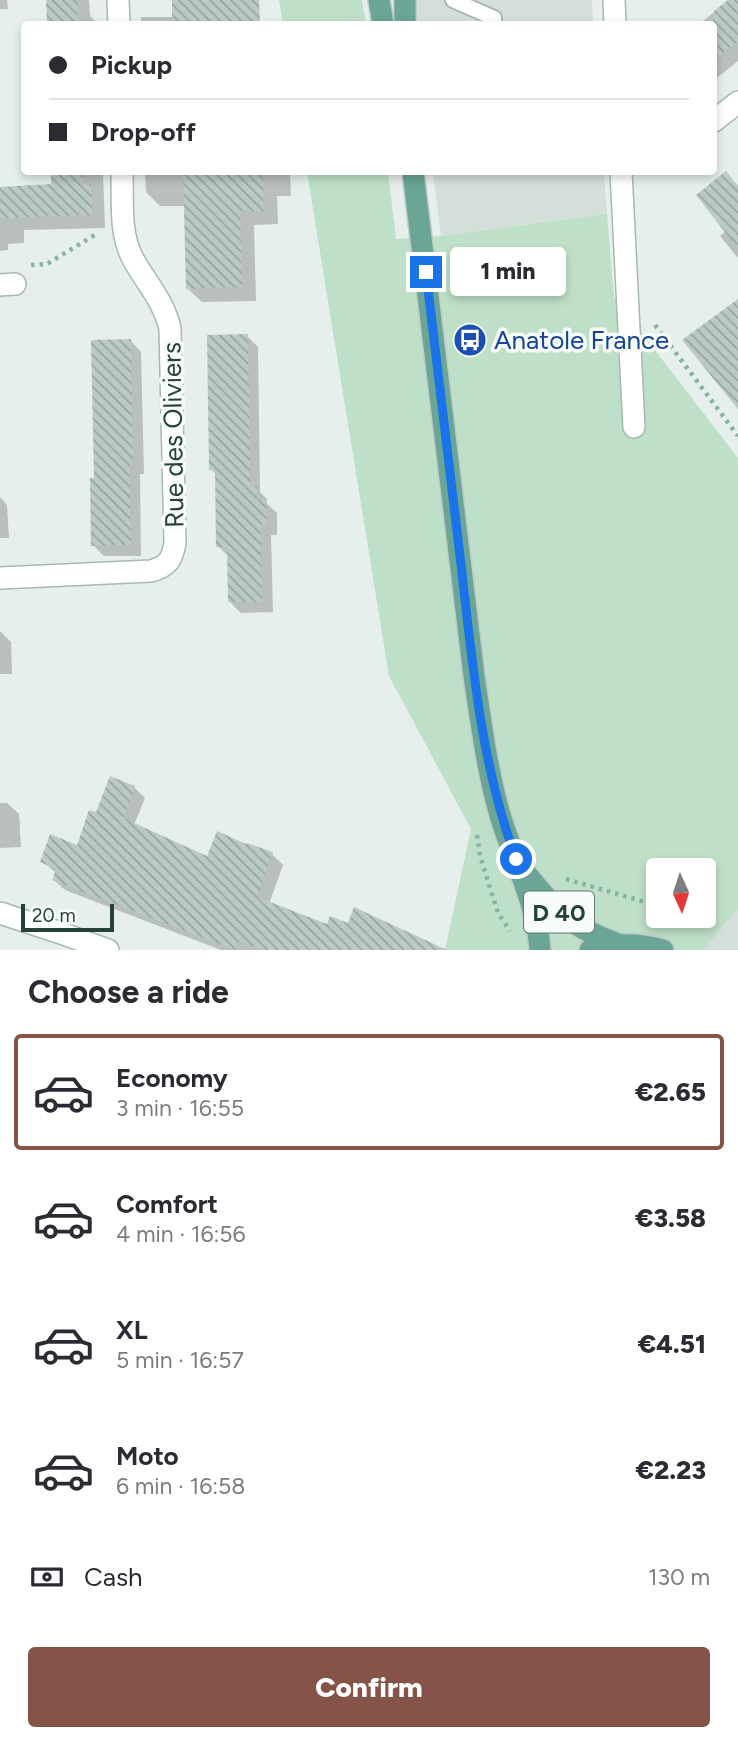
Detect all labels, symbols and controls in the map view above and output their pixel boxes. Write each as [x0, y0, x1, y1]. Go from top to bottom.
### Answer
text: Pickup [91, 49, 172, 81]
text: Drop-off [91, 116, 196, 148]
callout: 1 min [450, 247, 566, 296]
route end [410, 256, 442, 288]
text: 1 min [481, 257, 535, 285]
bus stop icon: Anatole France [451, 321, 489, 359]
place label: Anatole France [494, 324, 669, 356]
street label: Rue des Oliviers [155, 342, 191, 528]
route start [500, 843, 532, 875]
north arrow [646, 858, 716, 928]
map controls [646, 858, 716, 928]
road number: D 40 [524, 891, 594, 932]
scale bar [21, 901, 114, 933]
text: 20 m [32, 904, 76, 927]
text: Choose a ride [28, 973, 229, 1011]
icon: car [32, 1061, 95, 1124]
text: Economy [116, 1062, 228, 1094]
text: €2.65 [635, 1076, 706, 1108]
text: 3 min · 16:55 [116, 1094, 244, 1122]
icon: car [32, 1187, 95, 1250]
text: Comfort [116, 1188, 218, 1220]
text: €3.58 [635, 1202, 706, 1234]
text: 4 min · 16:56 [116, 1220, 246, 1248]
icon: car [32, 1313, 95, 1376]
text: XL [116, 1314, 148, 1346]
text: €4.51 [638, 1328, 706, 1360]
text: 5 min · 16:57 [116, 1346, 244, 1374]
icon: car [32, 1439, 95, 1502]
text: Moto [116, 1440, 179, 1472]
text: €2.23 [635, 1454, 706, 1486]
text: 6 min · 16:58 [116, 1472, 245, 1500]
icon: cash [28, 1558, 66, 1596]
text: Cash [84, 1561, 143, 1593]
text: 130 m [648, 1563, 710, 1591]
button: Confirm [28, 1647, 710, 1727]

